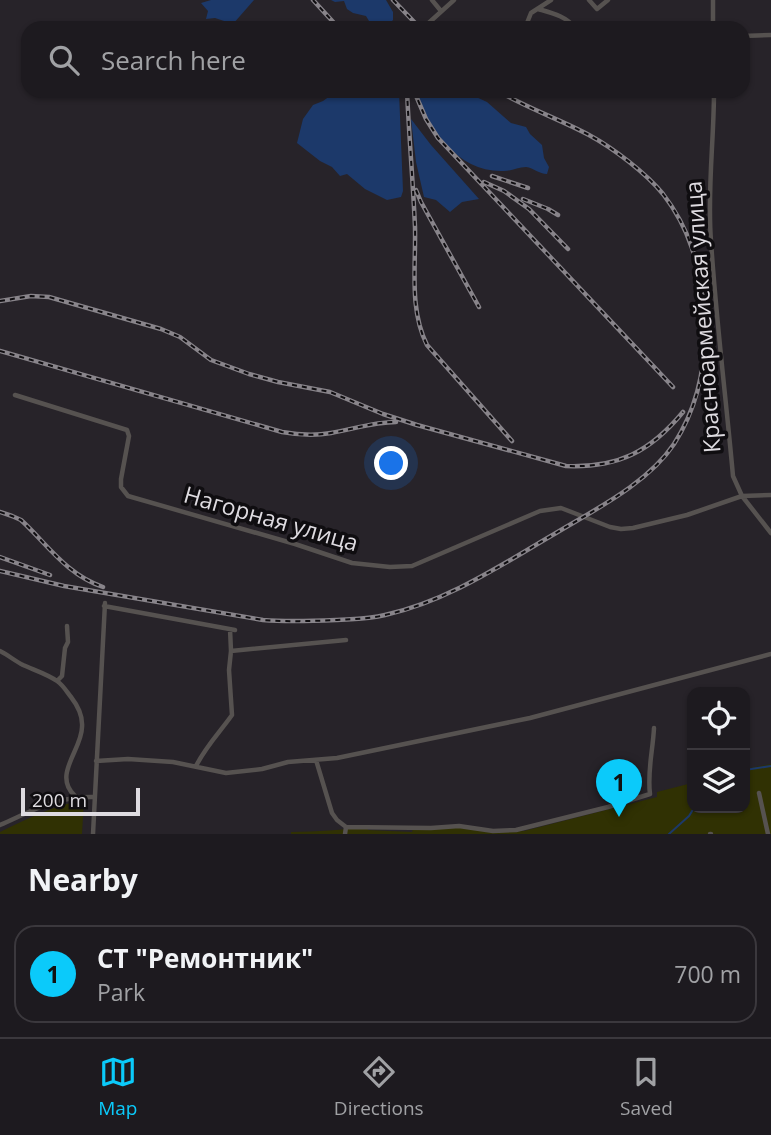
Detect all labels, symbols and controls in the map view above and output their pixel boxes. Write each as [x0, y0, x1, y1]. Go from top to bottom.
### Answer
search box [21, 21, 750, 98]
icon: search [45, 41, 83, 79]
text: Search here [101, 42, 246, 78]
street label: Красноармейская улица [677, 180, 727, 454]
your location [374, 446, 408, 480]
street label: Нагорная улица [180, 478, 362, 558]
map controls [687, 687, 750, 813]
button: locate [687, 687, 750, 750]
button: layers [687, 750, 750, 813]
pin: 1 [596, 759, 642, 817]
scale bar [21, 785, 140, 817]
text: 200 m [32, 787, 87, 813]
text: Nearby [28, 859, 138, 900]
text: СТ "Ремонтник" [97, 940, 313, 976]
text: 1 [46, 958, 60, 990]
text: 700 m [674, 958, 741, 990]
text: Park [97, 976, 145, 1008]
tab: Map [98, 1053, 137, 1121]
tab: Directions [334, 1053, 424, 1121]
tab: Saved [620, 1053, 673, 1121]

